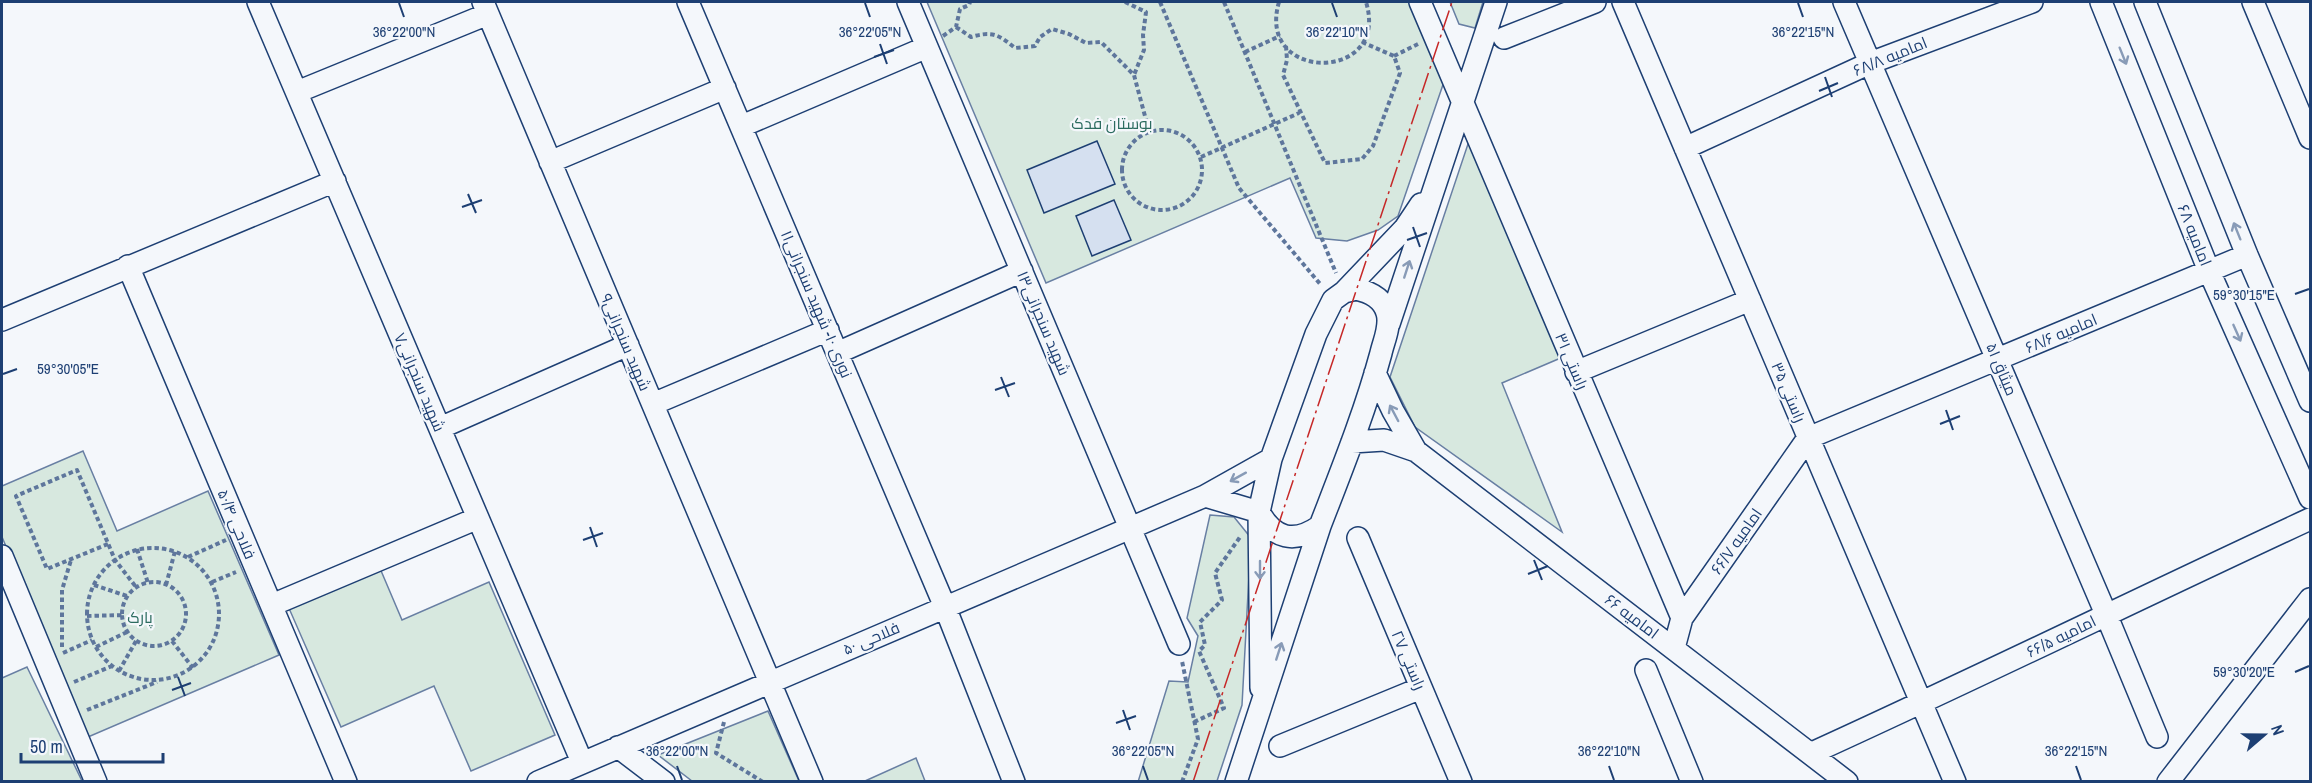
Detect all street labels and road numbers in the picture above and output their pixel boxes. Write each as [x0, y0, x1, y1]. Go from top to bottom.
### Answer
street label: امامیه ۶۸/۸ [1850, 31, 1930, 81]
street label: امامیه ۶۸ [2173, 201, 2217, 269]
street label: نوری ۱۰- شهید سنجرانی۱۱ [776, 227, 858, 381]
street label: شهید سنجرانی۱۳ [1012, 267, 1076, 379]
street label: شهید سنجرانی۹ [596, 290, 656, 394]
street label: امامیه ۶۸/۶ [2022, 308, 2100, 358]
street label: شهید سنجرانی۷ [389, 329, 451, 435]
street label: راستی ۳۱ [1550, 329, 1594, 393]
street label: میثاق ۵۱ [1981, 339, 2023, 399]
street label: راستی ۳۵ [1766, 358, 1812, 426]
street label: فلاحی ۵۰/۴ [212, 486, 262, 562]
street label: امامیه ۶۶/۷ [1705, 504, 1767, 578]
street label: امامیه ۶۶ [1600, 588, 1664, 644]
street label: امامیه ۶۶/۵ [2023, 610, 2099, 662]
street label: فلاحی ۵۰ [839, 616, 903, 660]
street label: راستی ۲۷ [1387, 627, 1431, 693]

